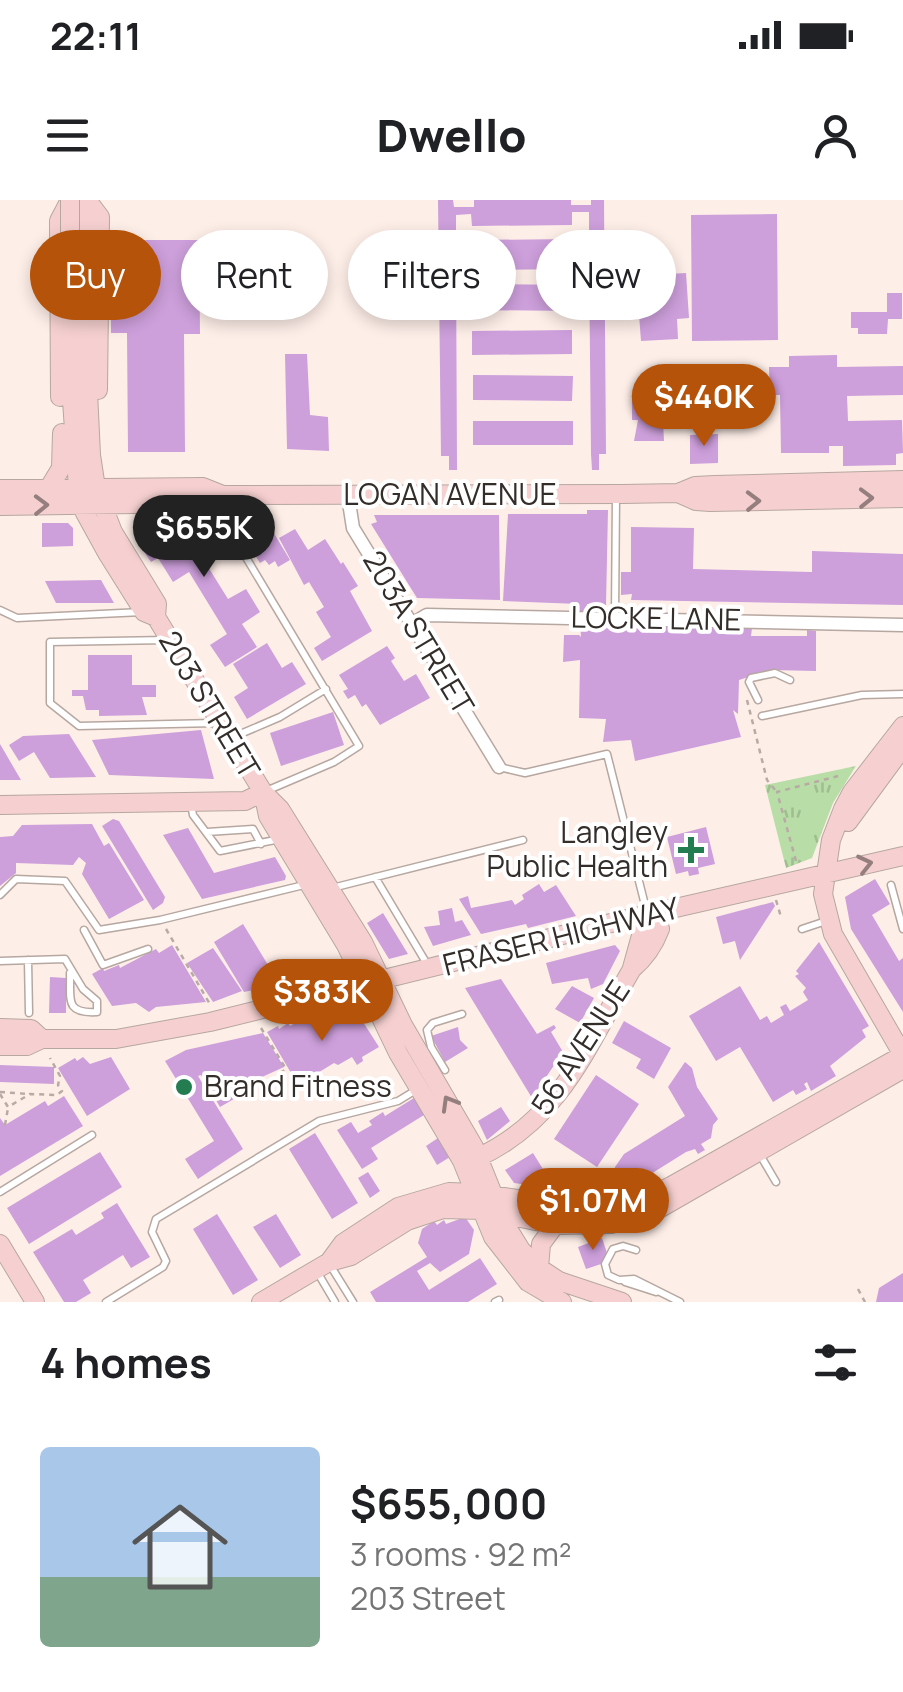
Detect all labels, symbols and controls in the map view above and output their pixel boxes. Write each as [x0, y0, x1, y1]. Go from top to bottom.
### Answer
text: 22:11 [50, 9, 142, 61]
text: Dwello [377, 104, 526, 166]
icon: menu [40, 108, 95, 163]
icon: person [808, 108, 863, 163]
chip: Buy [30, 230, 161, 320]
chip: Rent [181, 230, 328, 320]
chip: Filters [348, 230, 516, 320]
chip: New [536, 230, 676, 320]
pin: $440K [634, 364, 774, 449]
text: $440K [654, 374, 754, 418]
street label: LOGAN AVENUE [343, 473, 557, 514]
one-way arrow [860, 487, 875, 509]
one-way arrow [745, 490, 761, 511]
one-way arrow [34, 494, 50, 516]
pin: $655K [134, 495, 274, 580]
text: $655K [155, 505, 253, 549]
street label: 203A STREET [354, 543, 484, 722]
street label: LOCKE LANE [570, 596, 742, 639]
street label: 203 STREET [150, 623, 270, 786]
place label: Langley Public Health [486, 811, 668, 886]
marker: Langley Public Health [678, 837, 704, 863]
one-way arrow [856, 855, 873, 876]
street label: FRASER HIGHWAY [438, 886, 683, 985]
pin: $383K [252, 959, 392, 1044]
text: $383K [273, 969, 371, 1013]
street label: 56 AVENUE [521, 972, 639, 1122]
place label: Brand Fitness [204, 1065, 392, 1106]
marker: Brand Fitness [173, 1076, 195, 1098]
one-way arrow [442, 1096, 461, 1114]
pin: $1.07M [512, 1168, 674, 1253]
text: $1.07M [539, 1178, 647, 1222]
text: 4 homes [40, 1333, 212, 1391]
icon: filters [808, 1335, 863, 1390]
text: $655,000 [350, 1474, 547, 1532]
icon: home [120, 1487, 240, 1607]
text: 3 rooms · 92 m² [350, 1532, 572, 1576]
text: 203 Street [350, 1576, 506, 1620]

